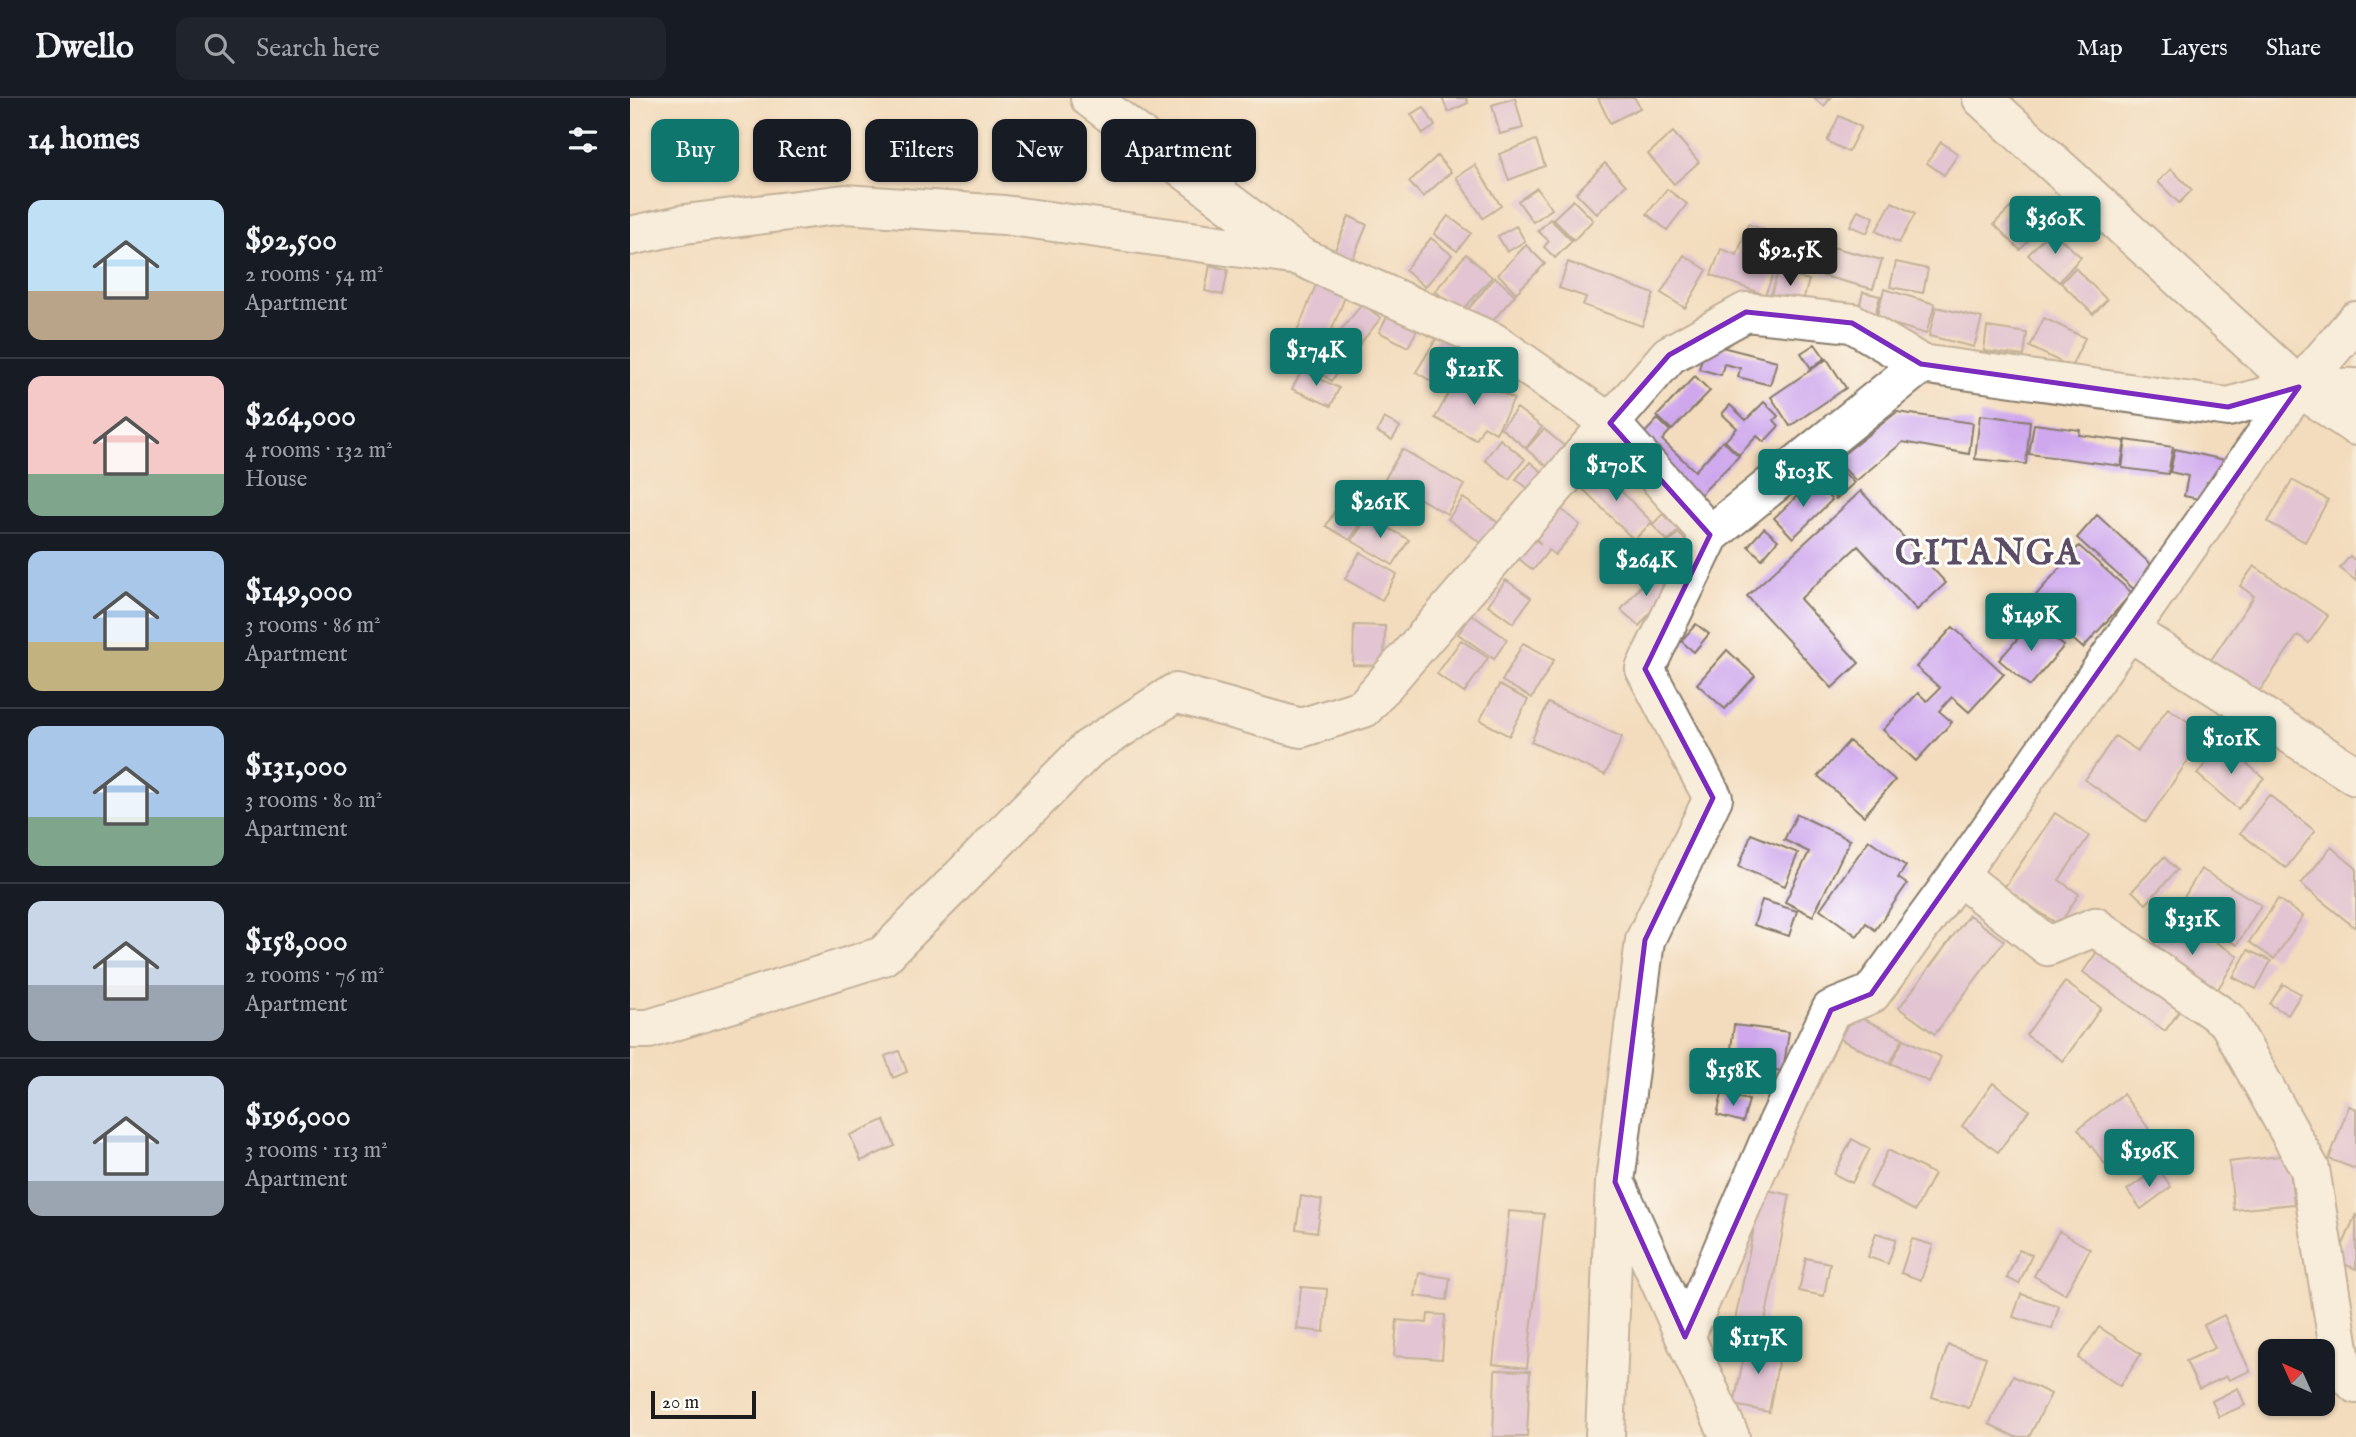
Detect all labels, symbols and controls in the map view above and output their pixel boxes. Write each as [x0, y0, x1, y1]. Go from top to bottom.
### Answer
search box [176, 17, 666, 80]
text: Dwello [35, 27, 134, 69]
icon: search [200, 29, 238, 67]
text: Search here [256, 32, 380, 65]
text: Map [2077, 33, 2123, 64]
text: Layers [2161, 33, 2228, 64]
text: Share [2266, 33, 2321, 64]
chip: Buy [651, 119, 739, 182]
chip: Rent [753, 119, 851, 182]
chip: Filters [865, 119, 978, 182]
chip: New [992, 119, 1087, 182]
chip: Apartment [1101, 119, 1256, 182]
text: 14 homes [28, 121, 140, 159]
icon: filters [564, 121, 602, 159]
pin: $360K [2006, 197, 2104, 256]
text: $360K [2026, 204, 2084, 233]
text: $92,500 [245, 222, 337, 260]
icon: home [84, 228, 168, 312]
pin: $92.5K [1733, 228, 1847, 288]
text: $92.5K [1758, 236, 1822, 265]
text: 2 rooms · 54 m² [245, 260, 384, 289]
text: Apartment [245, 289, 348, 318]
pin: $174K [1267, 328, 1365, 388]
text: $174K [1286, 336, 1346, 365]
pin: $121K [1425, 348, 1523, 407]
text: $121K [1445, 355, 1503, 384]
text: $264,000 [245, 398, 356, 436]
icon: home [84, 404, 168, 488]
text: 4 rooms · 132 m² [245, 436, 393, 465]
pin: $170K [1567, 444, 1665, 503]
pin: $103K [1754, 450, 1852, 509]
text: $170K [1586, 451, 1646, 480]
text: $103K [1774, 457, 1832, 486]
text: House [245, 465, 307, 494]
pin: $261K [1331, 480, 1429, 540]
text: $261K [1351, 488, 1409, 517]
district label: GITANGA [1895, 532, 2081, 577]
pin: $264K [1597, 538, 1695, 598]
text: $264K [1615, 546, 1677, 575]
text: $149,000 [245, 573, 353, 611]
icon: home [84, 579, 168, 663]
pin: $149K [1982, 594, 2080, 653]
text: $149K [2001, 601, 2061, 630]
text: 3 rooms · 86 m² [245, 611, 381, 640]
text: Apartment [245, 640, 348, 669]
pin: $101K [2182, 716, 2280, 776]
text: $101K [2202, 724, 2260, 753]
text: $131,000 [245, 748, 347, 786]
icon: home [84, 754, 168, 838]
text: 3 rooms · 80 m² [245, 786, 382, 815]
text: Apartment [245, 815, 348, 844]
pin: $131K [2143, 898, 2241, 957]
text: $131K [2164, 905, 2220, 934]
text: $158,000 [245, 923, 348, 961]
icon: home [84, 929, 168, 1013]
text: 2 rooms · 76 m² [245, 961, 385, 990]
text: Apartment [245, 990, 348, 1019]
pin: $158K [1684, 1048, 1782, 1108]
text: $158K [1705, 1056, 1761, 1085]
text: $196,000 [245, 1098, 351, 1136]
icon: home [84, 1104, 168, 1188]
pin: $196K [2100, 1130, 2198, 1189]
text: 3 rooms · 113 m² [245, 1136, 388, 1165]
text: $196K [2120, 1137, 2178, 1166]
text: Apartment [245, 1165, 348, 1194]
pin: $117K [1709, 1316, 1807, 1376]
text: $117K [1729, 1324, 1787, 1353]
north arrow [2258, 1339, 2334, 1416]
map controls [2258, 1339, 2335, 1416]
scale bar [651, 1388, 756, 1420]
text: 20 m [662, 1391, 699, 1415]

